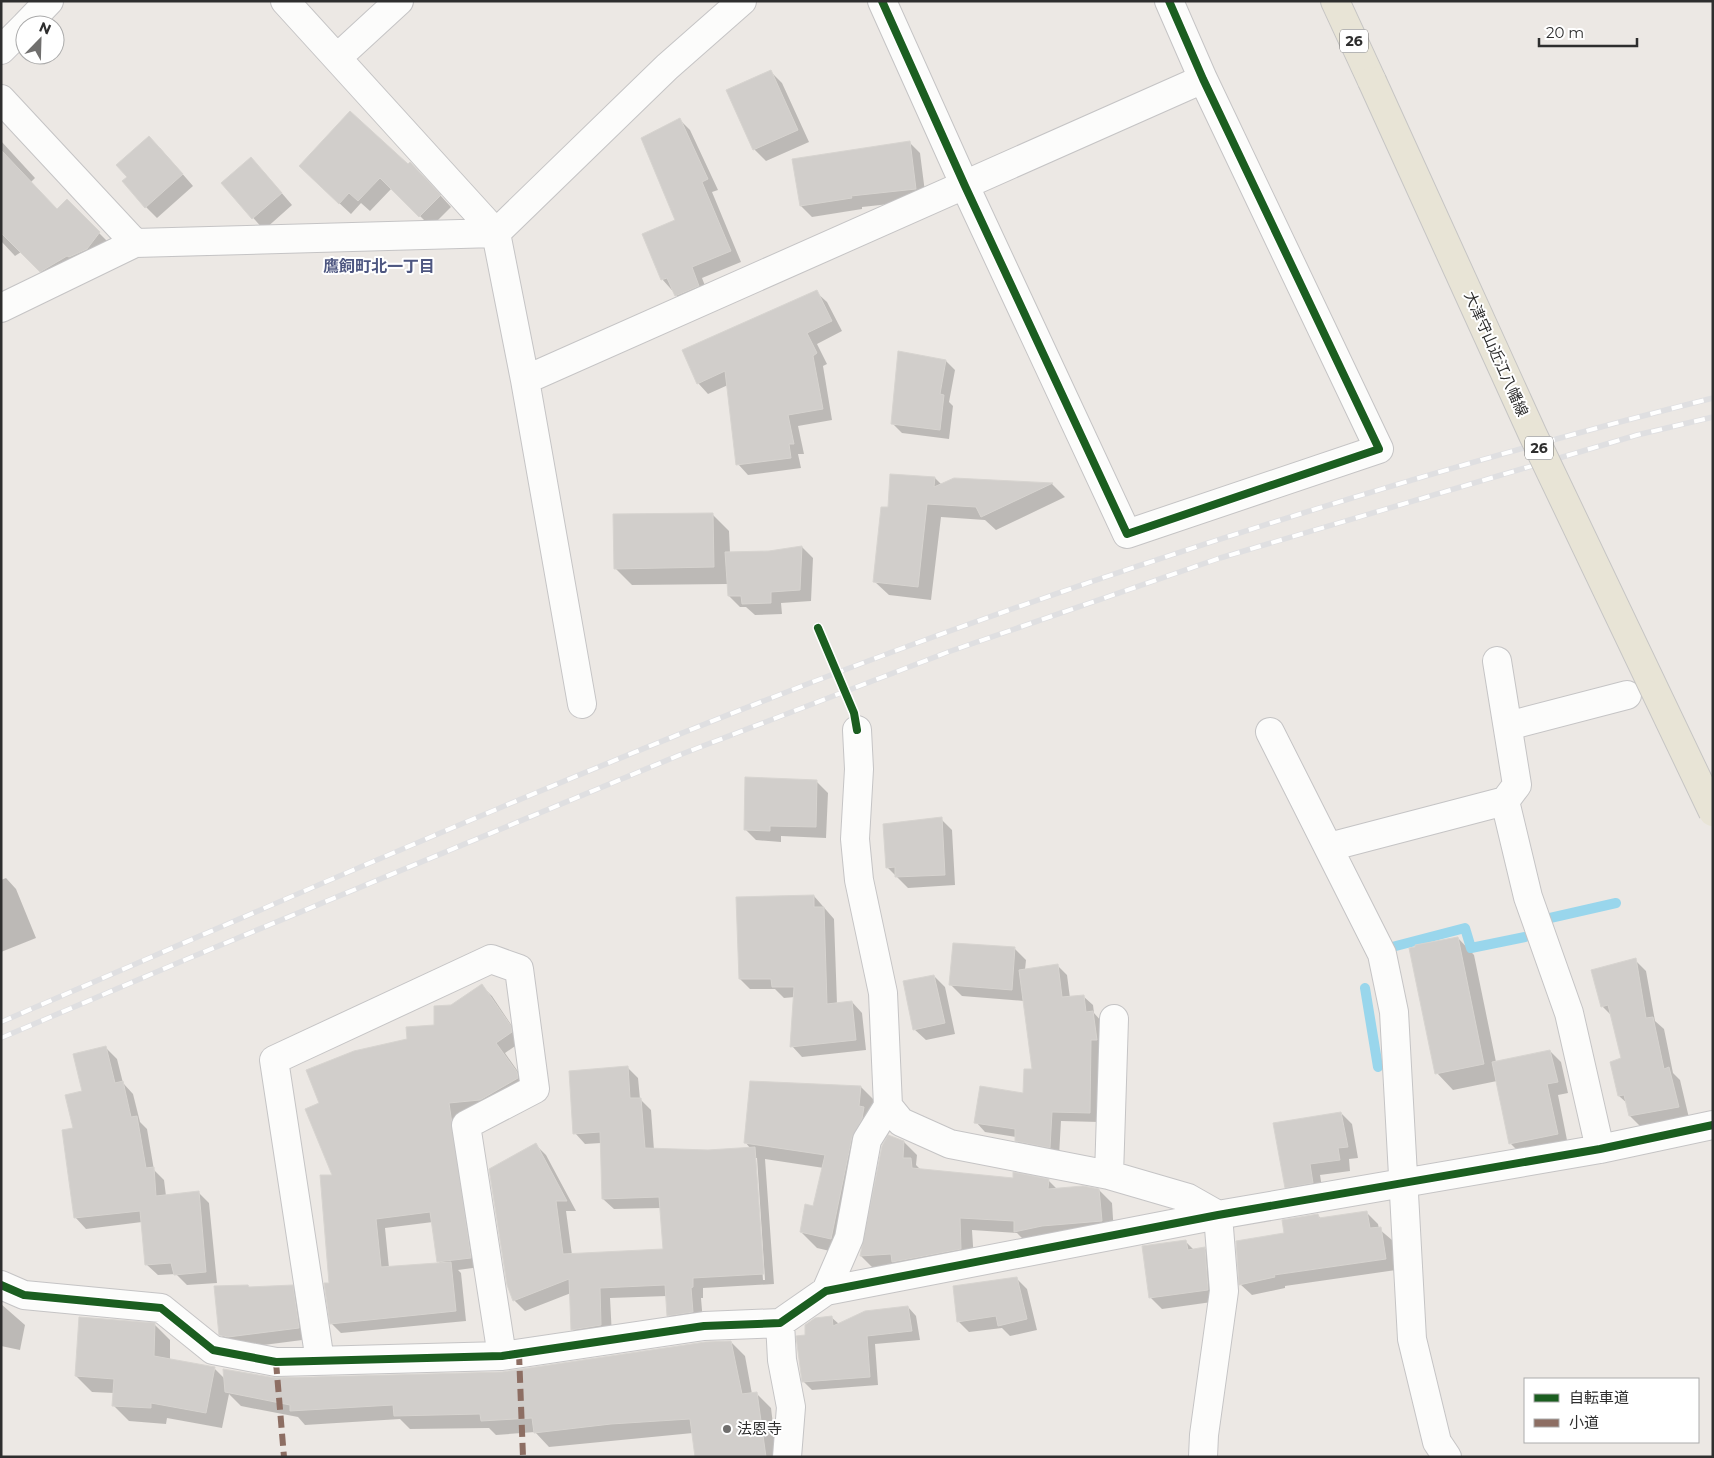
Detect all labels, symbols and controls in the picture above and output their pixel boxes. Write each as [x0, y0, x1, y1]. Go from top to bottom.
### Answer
north arrow [15, 15, 65, 65]
scale bar [1539, 15, 1636, 47]
text: N [36, 18, 54, 39]
text: 20 m [1546, 23, 1584, 42]
road number: 26 [1340, 29, 1368, 52]
district label: 鷹飼町北一丁目 [323, 257, 435, 276]
street label: 大津守山近江八幡線 [1460, 288, 1533, 419]
road number: 26 [1525, 436, 1553, 459]
legend [1524, 1378, 1699, 1443]
text: 自転車道 [1569, 1388, 1629, 1407]
text: 小道 [1569, 1413, 1599, 1432]
place label: 法恩寺 [737, 1419, 782, 1438]
marker: 法恩寺 [721, 1423, 733, 1435]

